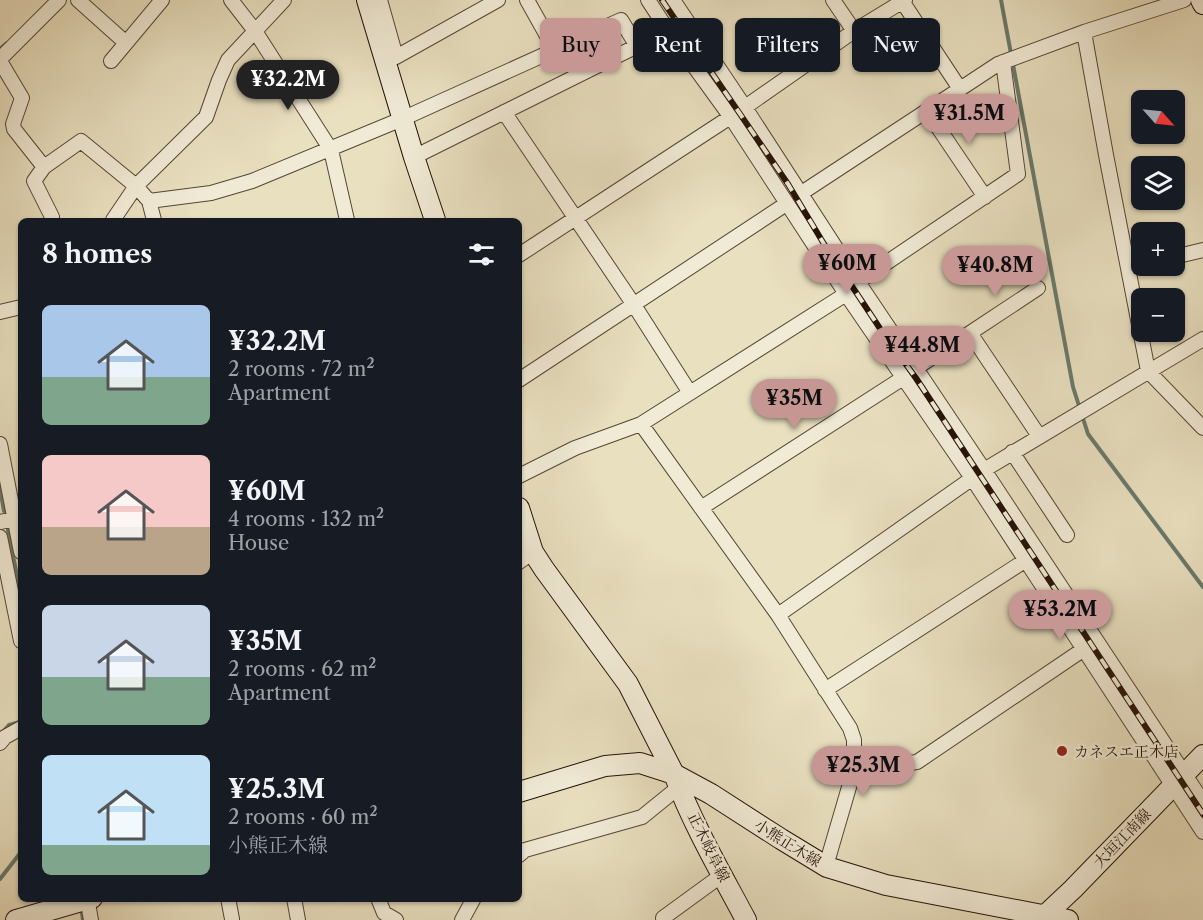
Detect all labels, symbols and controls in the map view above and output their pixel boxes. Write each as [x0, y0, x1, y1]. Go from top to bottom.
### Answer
chip: Buy [540, 18, 621, 72]
chip: Rent [633, 18, 723, 72]
chip: Filters [735, 18, 840, 72]
chip: New [852, 18, 940, 72]
pin: ¥32.2M [239, 60, 337, 111]
text: ¥32.2M [250, 67, 326, 91]
north arrow [1131, 90, 1185, 144]
map controls [1131, 90, 1185, 342]
pin: ¥31.5M [920, 94, 1018, 145]
text: ¥31.5M [933, 101, 1005, 125]
button: layers [1131, 156, 1185, 210]
button: + [1131, 222, 1185, 276]
text: 8 homes [42, 238, 152, 270]
icon: filters [465, 238, 498, 271]
pin: ¥60M [811, 244, 883, 295]
pin: ¥40.8M [946, 246, 1044, 297]
text: ¥60M [817, 251, 877, 275]
text: ¥40.8M [956, 253, 1034, 277]
button: − [1131, 288, 1185, 342]
text: ¥32.2M [228, 325, 326, 357]
pin: ¥44.8M [873, 326, 971, 377]
icon: home [90, 329, 162, 401]
text: ¥44.8M [884, 333, 960, 357]
text: 2 rooms · 72 m² [228, 357, 375, 381]
pin: ¥35M [758, 379, 830, 430]
text: Apartment [228, 381, 331, 405]
text: ¥35M [765, 386, 823, 410]
text: ¥60M [228, 475, 306, 507]
icon: home [90, 479, 162, 551]
text: 4 rooms · 132 m² [228, 507, 384, 531]
text: House [228, 531, 289, 555]
pin: ¥53.2M [1011, 590, 1109, 641]
text: ¥53.2M [1023, 597, 1097, 621]
text: ¥35M [228, 625, 302, 657]
icon: home [90, 629, 162, 701]
text: 2 rooms · 62 m² [228, 657, 376, 681]
text: Apartment [228, 681, 331, 705]
place label: カネスエ正木店 [1074, 742, 1179, 761]
marker: カネスエ正木店 [1055, 744, 1069, 758]
pin: ¥25.3M [814, 746, 912, 797]
text: ¥25.3M [826, 753, 900, 777]
text: ¥25.3M [228, 773, 325, 805]
icon: home [90, 779, 162, 851]
street label: 大垣江南線 [1089, 804, 1155, 872]
text: 2 rooms · 60 m² [228, 805, 378, 829]
street label: 正木岐阜線 [684, 809, 734, 885]
street label: 小熊正木線 [751, 815, 825, 871]
text: 小熊正木線 [228, 833, 328, 857]

